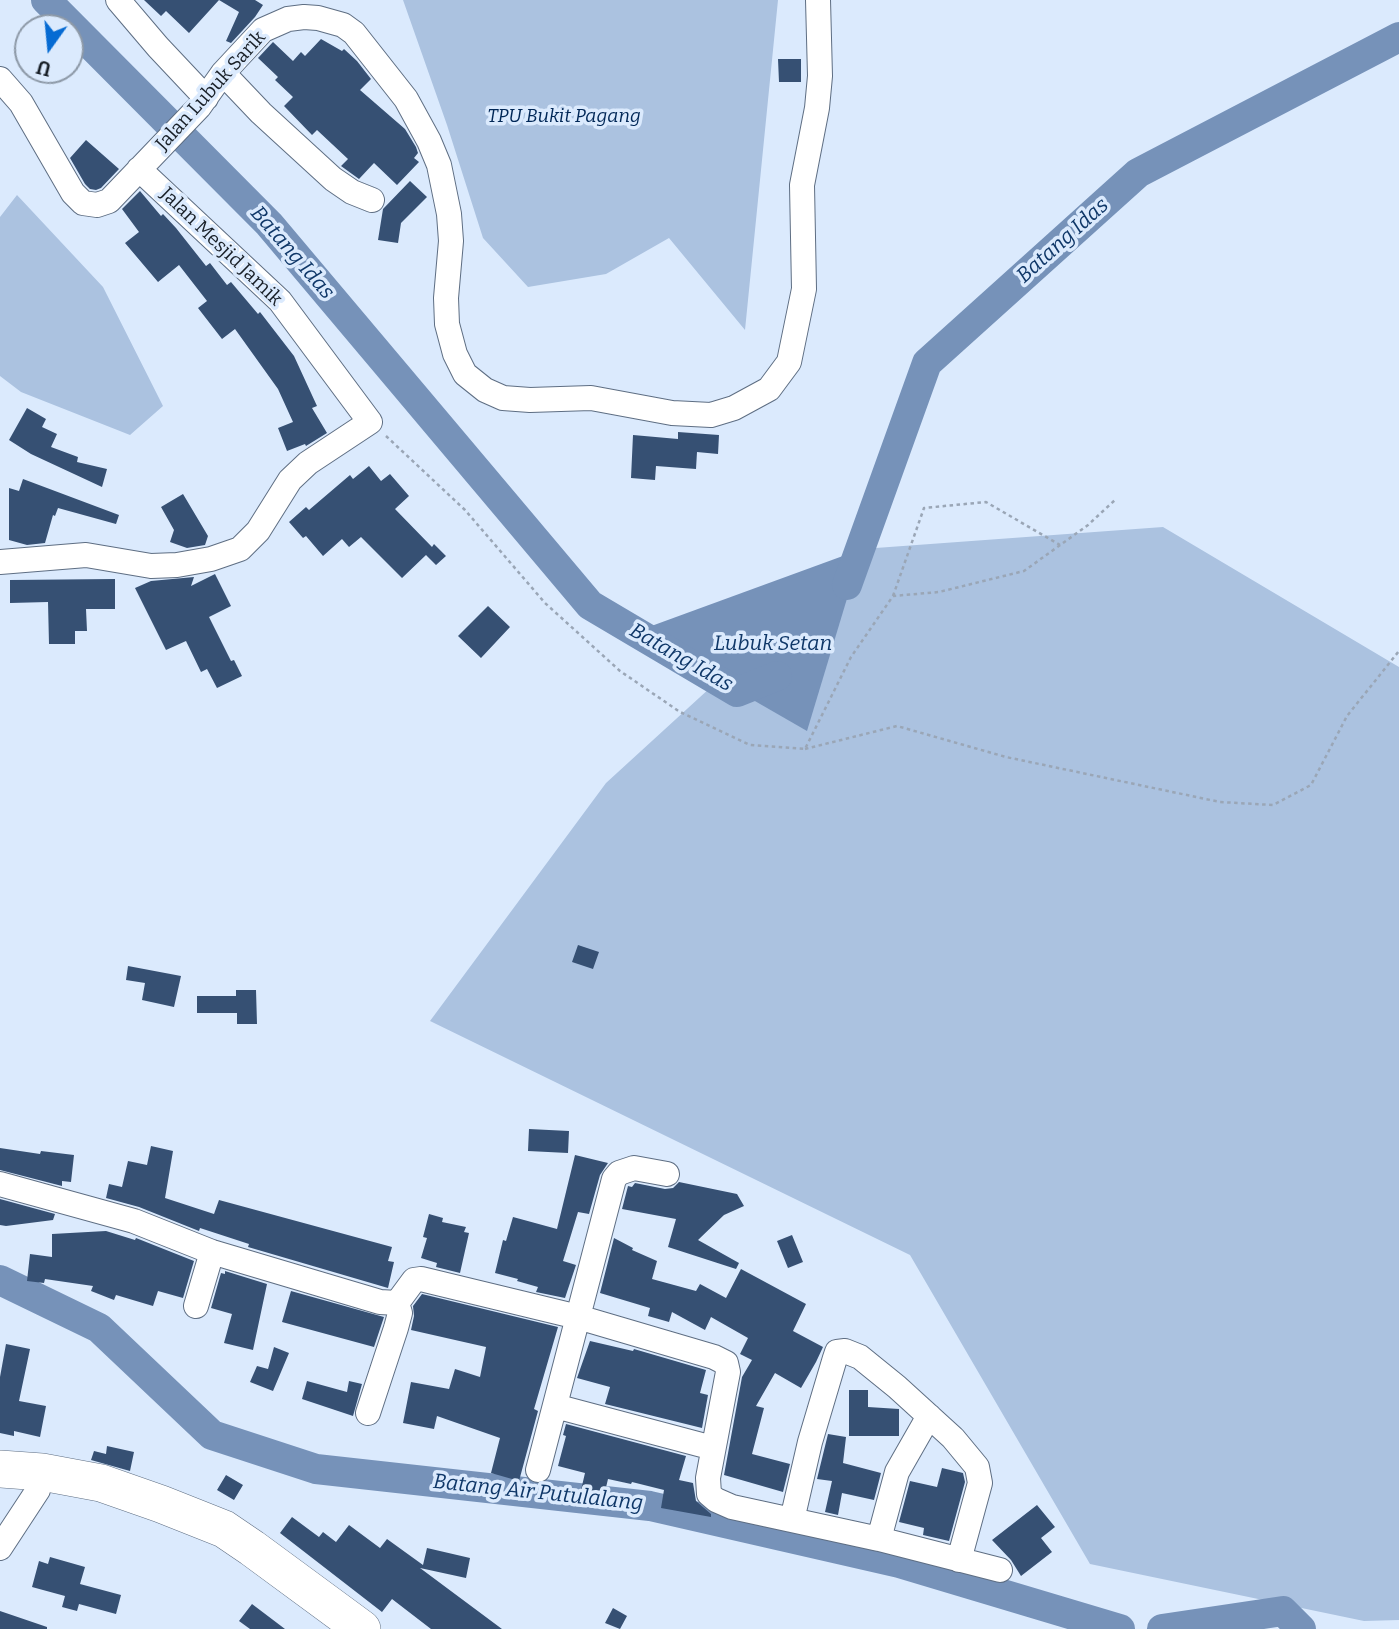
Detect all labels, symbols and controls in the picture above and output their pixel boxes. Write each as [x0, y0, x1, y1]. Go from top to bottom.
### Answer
north arrow [14, 14, 84, 84]
street label: Jalan Lubuk Sarik [151, 27, 271, 155]
text: U [34, 55, 54, 81]
park label: TPU Bukit Pagang [487, 106, 641, 128]
street label: Jalan Mesjid Jamik [155, 183, 287, 311]
water label: Batang Idas [1012, 193, 1114, 289]
water label: Batang Idas [245, 201, 339, 305]
water label: Batang Idas [625, 618, 737, 698]
water label: Lubuk Setan [714, 631, 832, 657]
water label: Batang Air Putulalang [432, 1469, 644, 1517]

